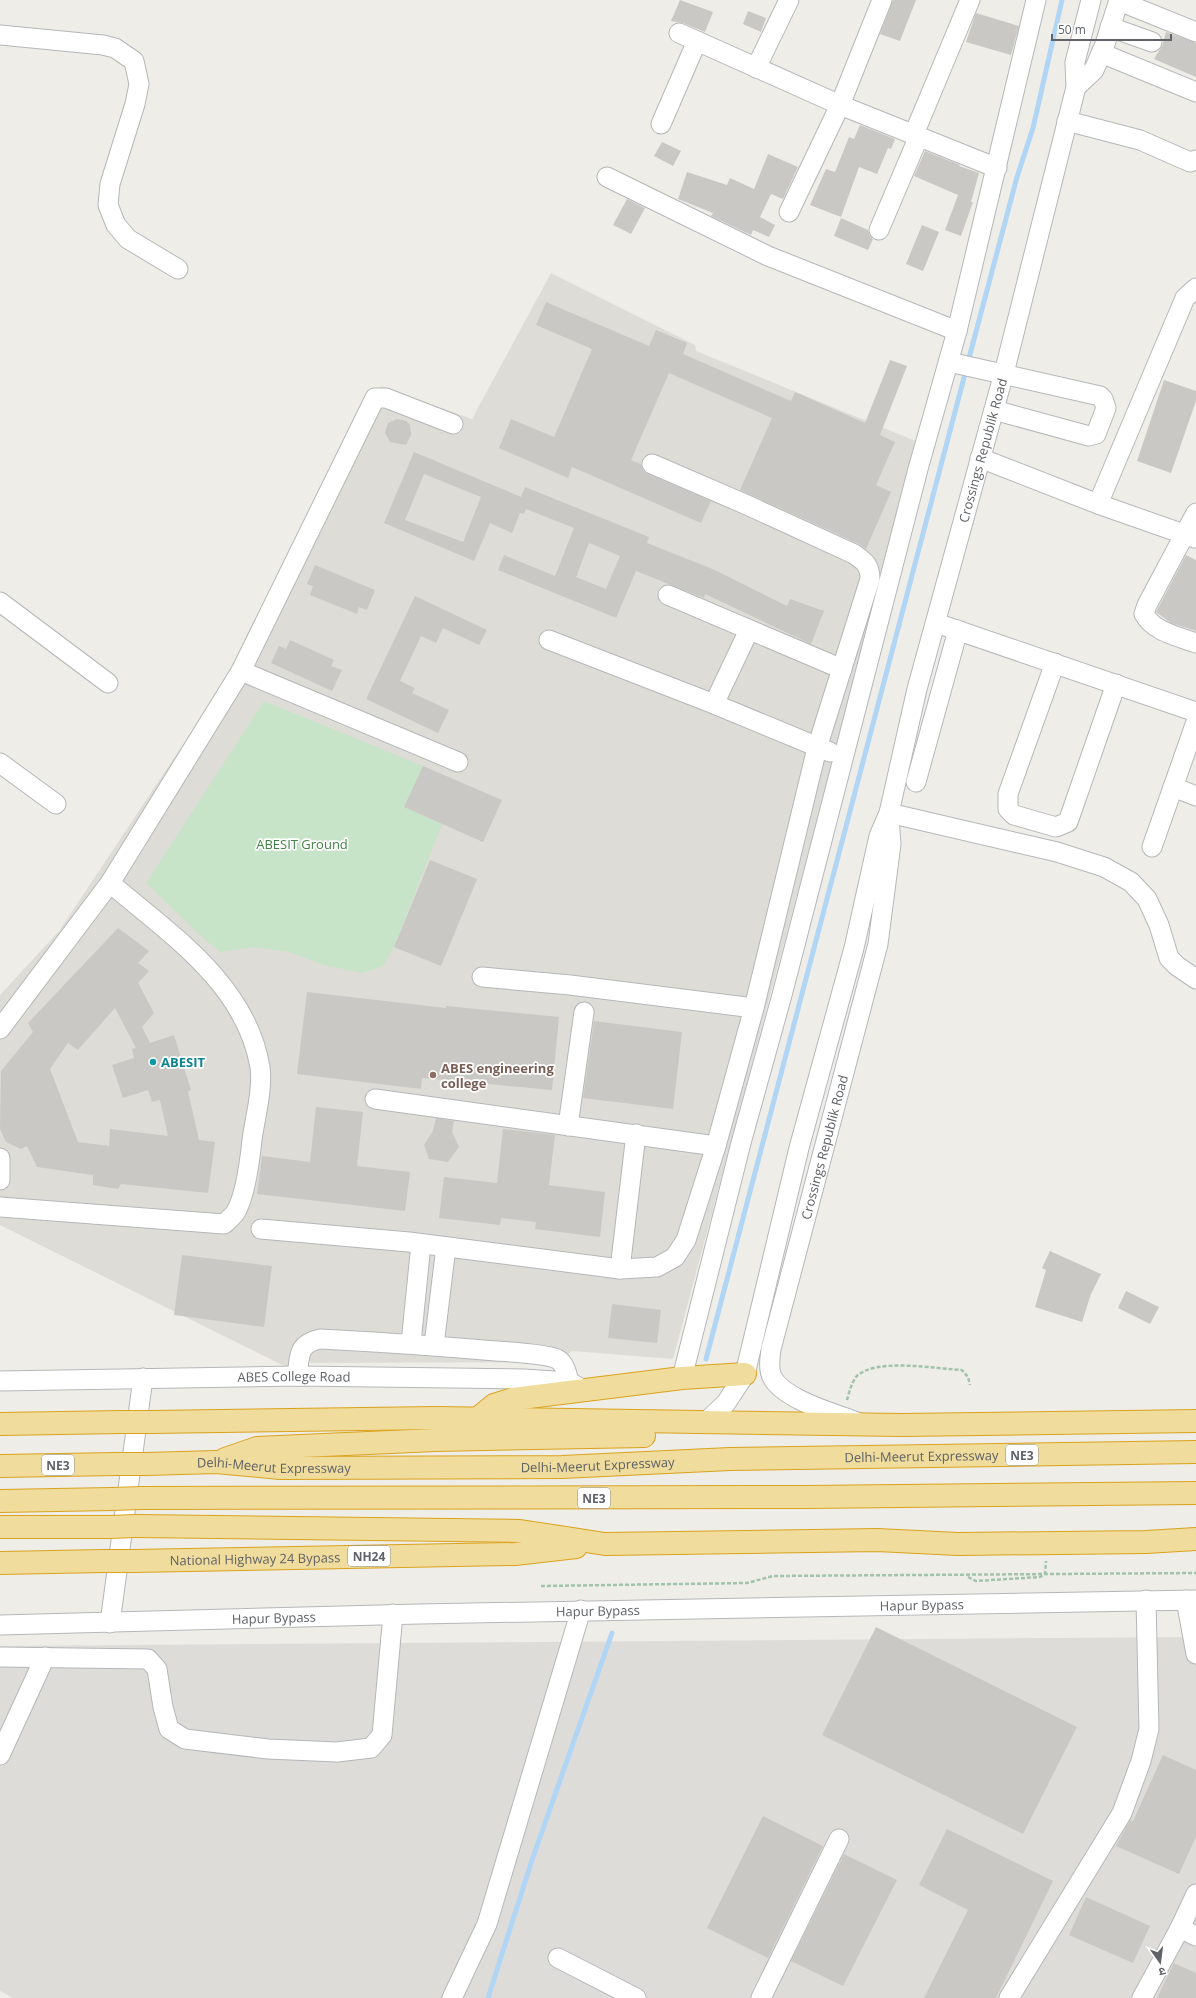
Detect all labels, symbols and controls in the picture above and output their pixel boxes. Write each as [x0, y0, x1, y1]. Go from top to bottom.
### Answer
scale bar [1052, 16, 1171, 42]
text: 50 m [1058, 21, 1086, 38]
street label: Crossings Republik Road [954, 376, 1011, 524]
park label: ABESIT Ground [256, 835, 348, 853]
place label: ABESIT [161, 1053, 205, 1071]
marker: ABESIT [148, 1057, 158, 1067]
place label: ABES engineering college [441, 1059, 554, 1092]
marker: ABES engineering college [428, 1070, 438, 1080]
street label: Crossings Republik Road [797, 1073, 852, 1221]
street label: ABES College Road [237, 1367, 351, 1386]
road number: NE3 [1006, 1445, 1038, 1465]
street label: Delhi-Meerut Expressway [844, 1446, 999, 1466]
street label: Delhi-Meerut Expressway [197, 1453, 351, 1477]
street label: Delhi-Meerut Expressway [521, 1453, 676, 1476]
road number: NE3 [42, 1455, 74, 1475]
road number: NE3 [578, 1488, 610, 1508]
road number: NH24 [348, 1546, 390, 1566]
street label: National Highway 24 Bypass [170, 1548, 340, 1569]
street label: Hapur Bypass [880, 1595, 964, 1615]
street label: Hapur Bypass [556, 1601, 640, 1621]
street label: Hapur Bypass [232, 1608, 316, 1628]
north arrow [1140, 1942, 1180, 1982]
text: उ [1157, 1964, 1167, 1980]

